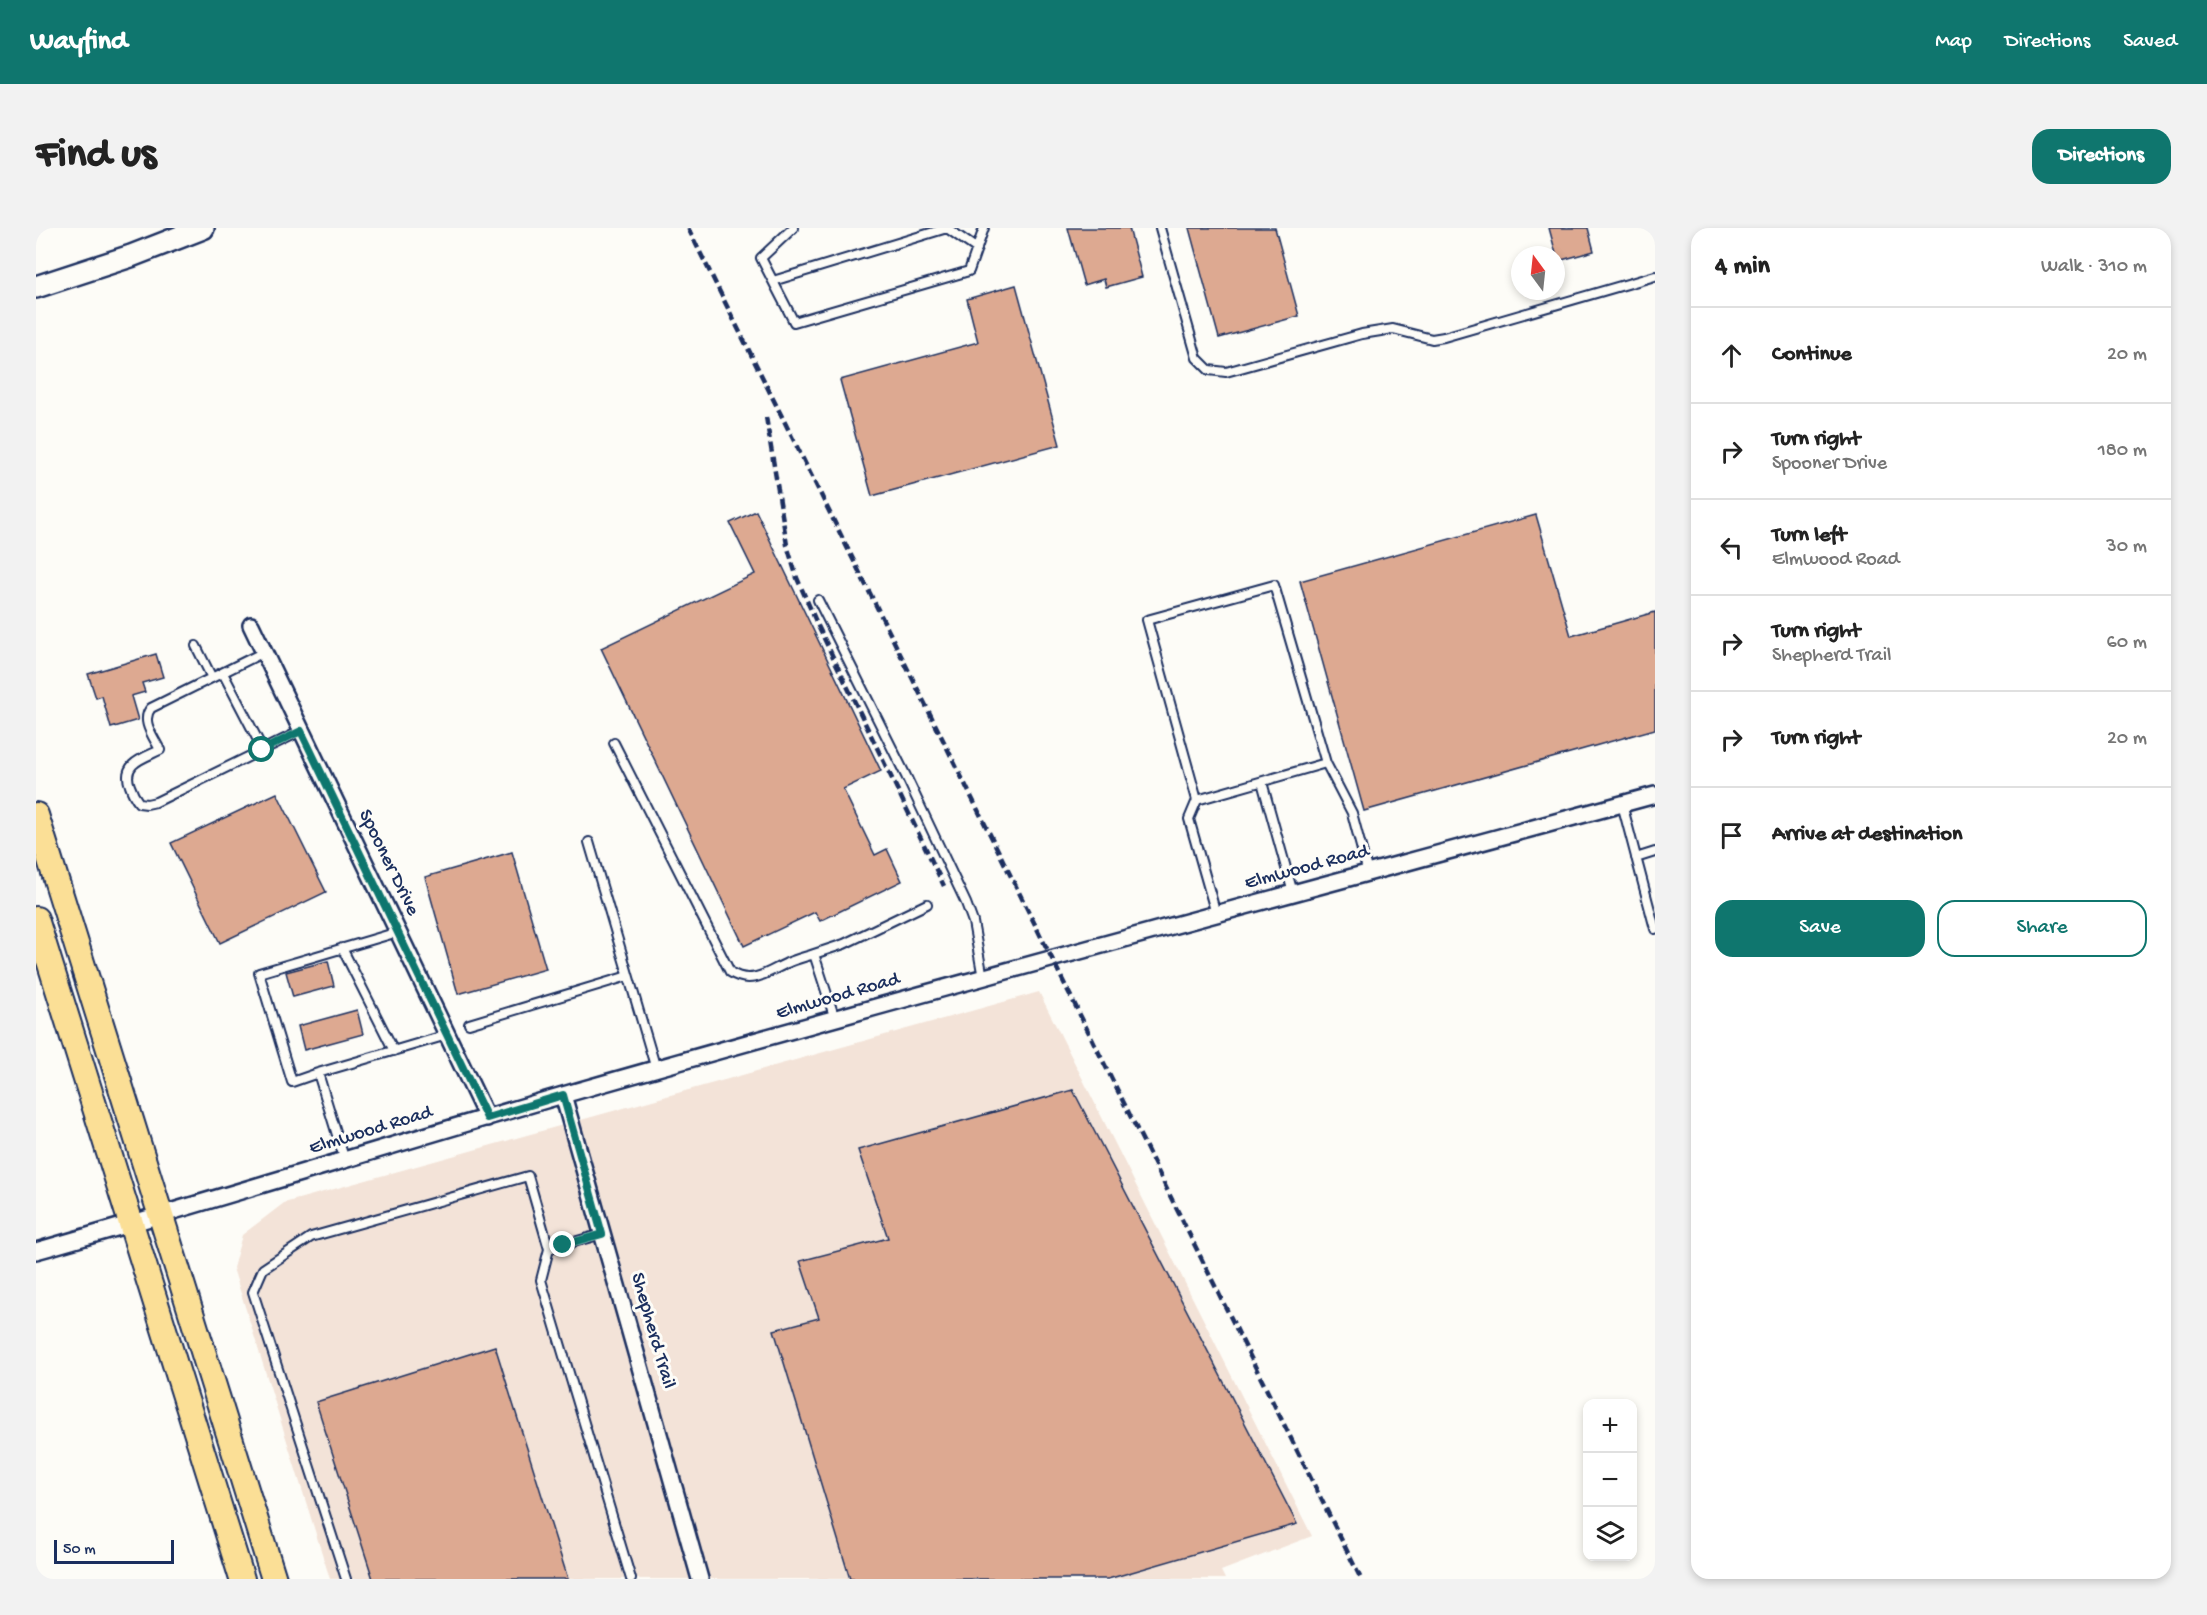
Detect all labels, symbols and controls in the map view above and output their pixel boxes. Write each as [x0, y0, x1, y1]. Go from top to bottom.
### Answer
text: Wayfind [30, 26, 127, 59]
text: Map [1935, 30, 1972, 55]
text: Directions [2005, 30, 2090, 55]
text: Saved [2123, 30, 2177, 55]
button: Directions [2032, 129, 2171, 184]
text: Find us [36, 132, 156, 181]
north arrow [1511, 246, 1565, 300]
text: 4 min [1715, 252, 1770, 283]
text: Walk · 310 m [2041, 256, 2147, 279]
icon: ahead [1715, 339, 1748, 372]
text: Continue [1772, 342, 1852, 368]
text: 20 m [2107, 344, 2147, 367]
text: Turn right [1772, 427, 1860, 453]
icon: right [1715, 435, 1748, 468]
text: 180 m [2098, 440, 2147, 463]
text: Spooner Drive [1772, 453, 1887, 476]
text: Turn left [1772, 523, 1846, 549]
icon: left [1715, 531, 1748, 564]
text: 30 m [2106, 536, 2147, 559]
text: Elmwood Road [1772, 549, 1899, 572]
text: Turn right [1772, 619, 1860, 645]
icon: right [1715, 627, 1748, 660]
text: 60 m [2107, 632, 2147, 655]
text: Shepherd Trail [1772, 645, 1891, 668]
icon: right [1715, 723, 1748, 756]
text: Turn right [1772, 726, 1860, 752]
text: 20 m [2107, 728, 2147, 751]
route start [248, 736, 274, 762]
street label: Spooner Drive [352, 806, 424, 920]
icon: arrive [1715, 819, 1748, 852]
text: Arrive at destination [1772, 822, 1962, 848]
street label: Elmwood Road [1242, 840, 1374, 896]
button: Save [1715, 900, 1925, 957]
button: Share [1937, 900, 2147, 957]
street label: Elmwood Road [774, 968, 905, 1026]
street label: Elmwood Road [307, 1101, 437, 1161]
route end [549, 1231, 575, 1257]
street label: Shepherd Trail [624, 1270, 680, 1392]
map controls [1583, 1399, 1637, 1561]
button: + [1583, 1399, 1637, 1453]
button: − [1583, 1453, 1637, 1507]
button: layers [1583, 1507, 1637, 1561]
scale bar [54, 1537, 174, 1564]
text: 50 m [63, 1541, 96, 1560]

